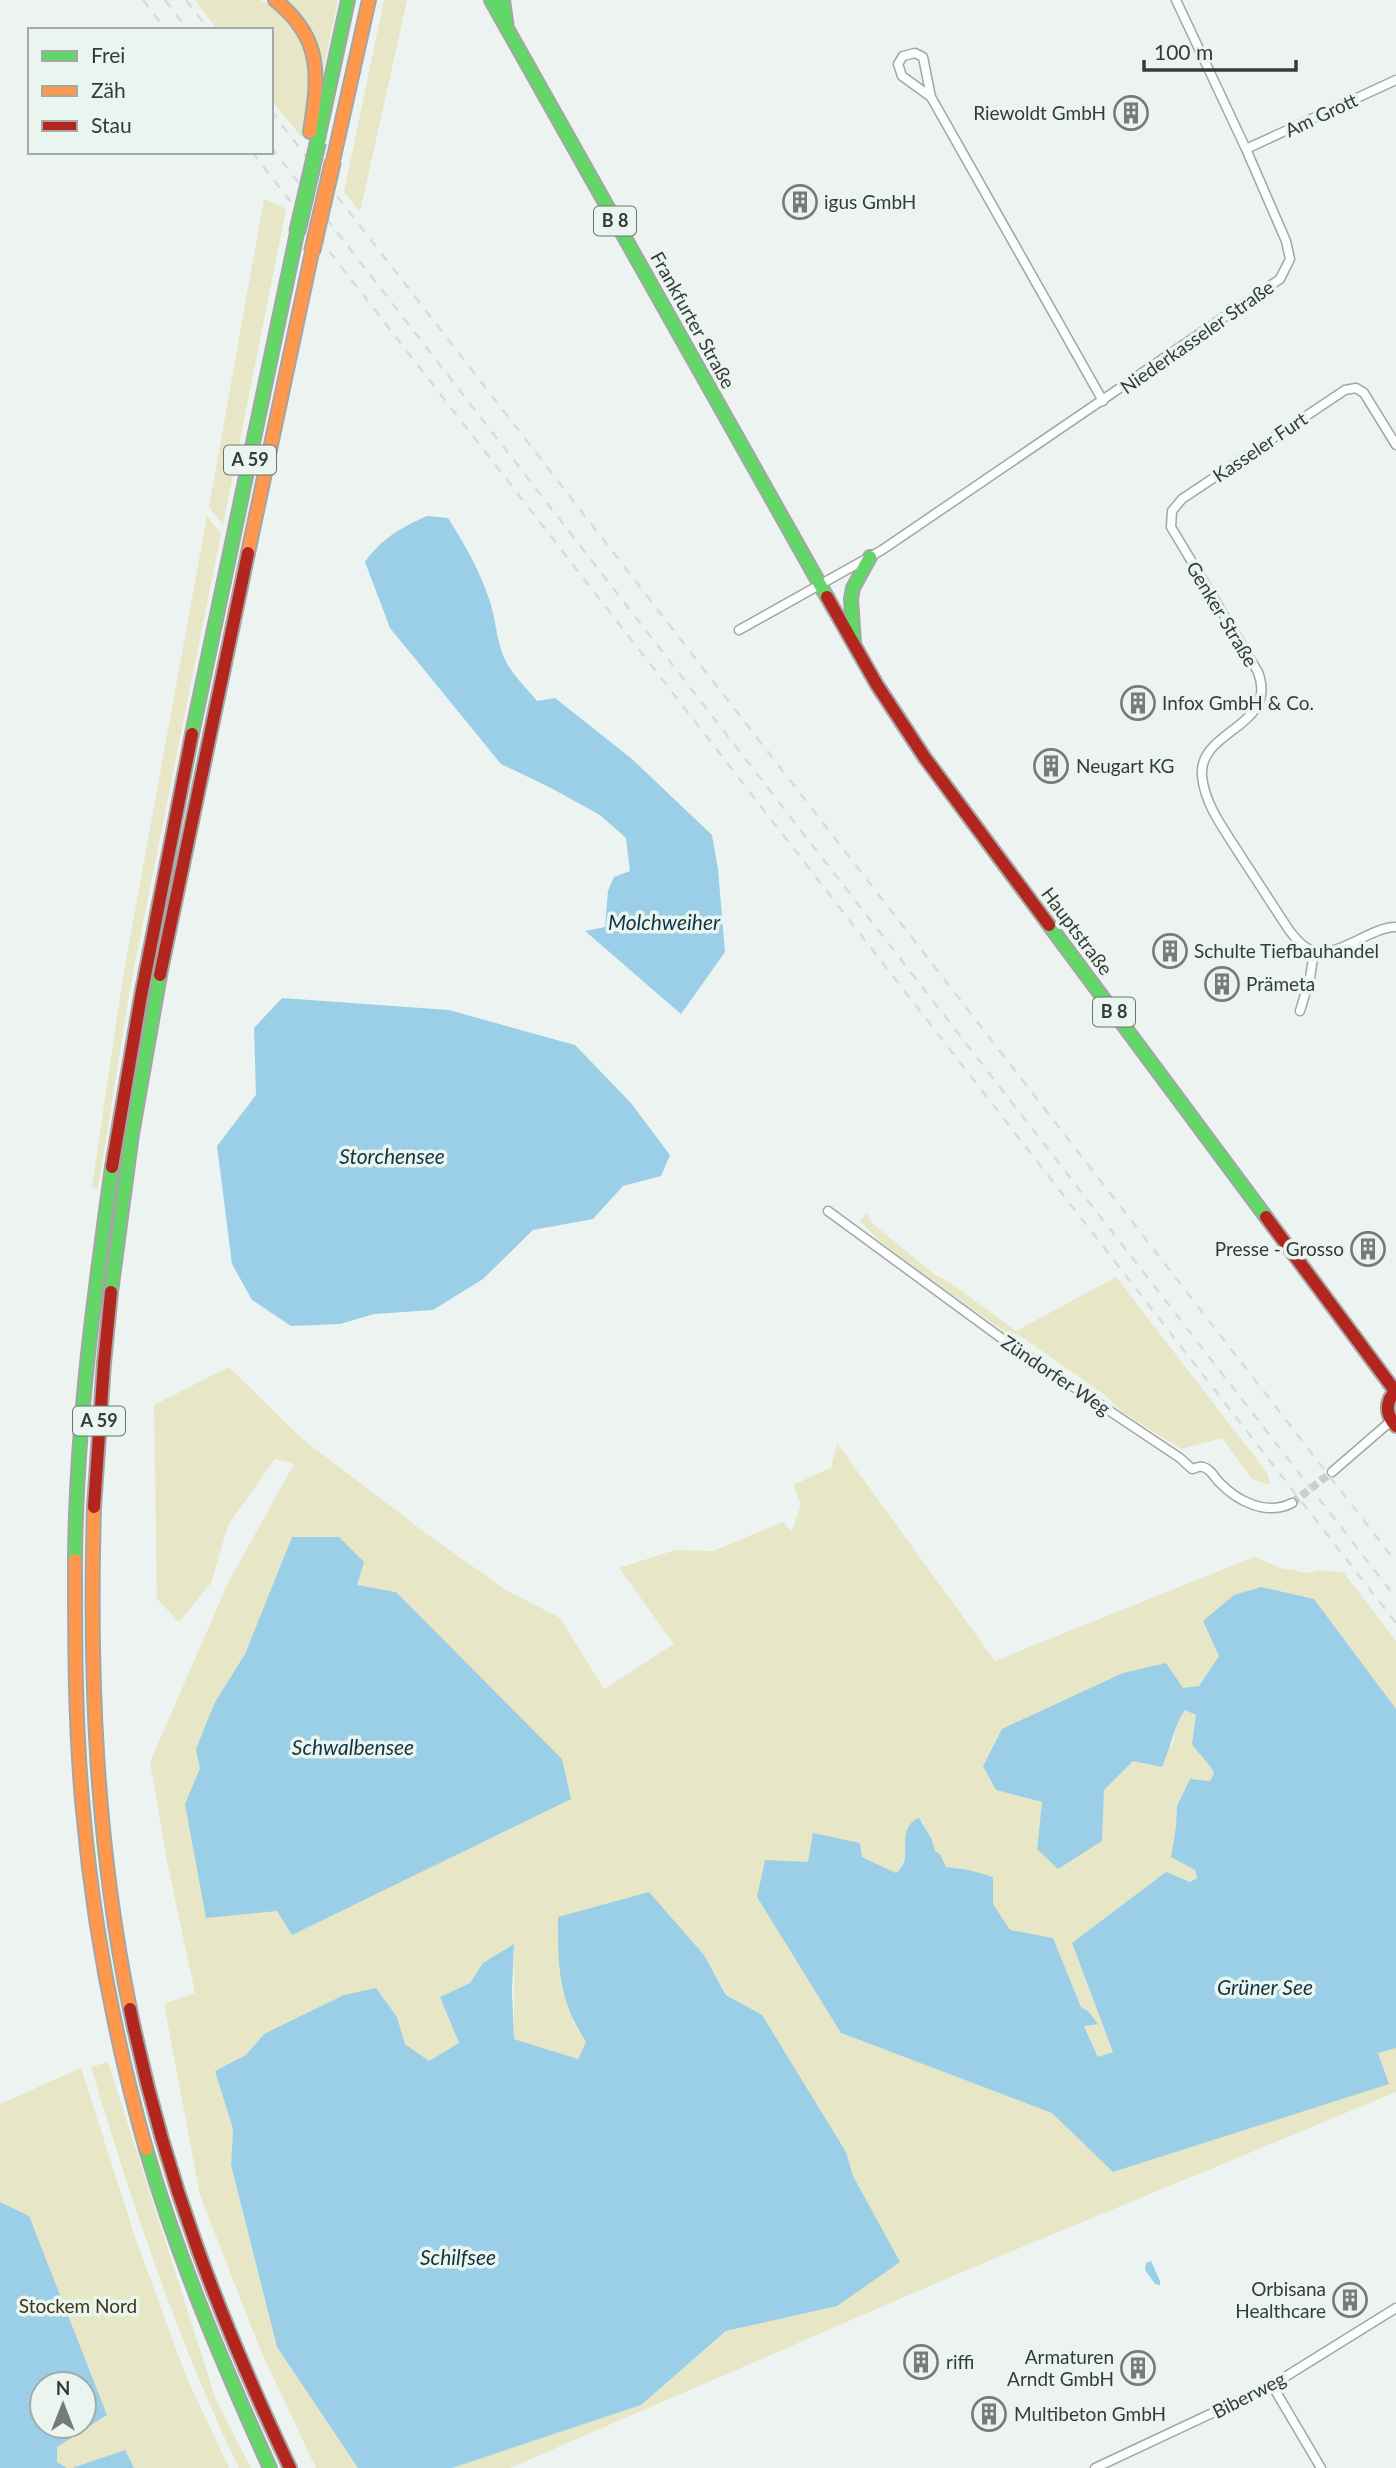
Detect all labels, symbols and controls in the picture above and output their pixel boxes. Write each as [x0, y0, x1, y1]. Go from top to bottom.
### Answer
legend [28, 28, 273, 154]
scale bar [1144, 28, 1296, 72]
text: 100 m [1154, 39, 1213, 64]
text: Frei [91, 42, 125, 67]
text: Zäh [91, 77, 126, 102]
street label: Am Grott [1281, 88, 1361, 141]
building icon: Riewoldt GmbH [1112, 94, 1150, 132]
place label: Riewoldt GmbH [973, 101, 1106, 124]
text: Stau [91, 112, 132, 137]
building icon: igus GmbH [781, 183, 819, 221]
place label: igus GmbH [824, 190, 916, 213]
road number: B 8 [594, 206, 636, 236]
street label: Frankfurter Straße [646, 247, 741, 392]
street label: Niederkasseler Straße [1116, 275, 1278, 398]
street label: Kasseler Furt [1208, 407, 1311, 487]
road number: A 59 [224, 446, 276, 474]
street label: Genker Straße [1182, 557, 1263, 671]
building icon: Infox GmbH & Co. [1119, 684, 1157, 722]
place label: Infox GmbH & Co. [1162, 691, 1314, 714]
building icon: Neugart KG [1032, 747, 1070, 785]
place label: Neugart KG [1076, 754, 1174, 777]
street label: Hauptstraße [1037, 882, 1118, 979]
water label: Molchweiher [608, 909, 721, 934]
building icon: Schulte Tiefbauhandel [1151, 932, 1189, 970]
place label: Schulte Tiefbauhandel [1194, 939, 1379, 962]
building icon: Prämeta [1203, 965, 1241, 1003]
place label: Prämeta [1246, 972, 1315, 995]
road number: B 8 [1093, 998, 1135, 1027]
water label: Storchensee [339, 1143, 445, 1168]
building icon: Presse - Grosso [1349, 1230, 1387, 1268]
place label: Presse - Grosso [1215, 1237, 1344, 1260]
street label: Zündorfer Weg [997, 1330, 1115, 1420]
road number: A 59 [73, 1406, 125, 1436]
water label: Schwalbensee [292, 1734, 414, 1759]
water label: Grüner See [1217, 1974, 1313, 1999]
water label: Schilfsee [420, 2244, 496, 2269]
place label: Orbisana Healthcare [1235, 2277, 1326, 2322]
building icon: Orbisana Healthcare [1331, 2281, 1369, 2319]
park label: Stockem Nord [19, 2294, 137, 2317]
building icon: riffi [902, 2343, 940, 2381]
place label: Armaturen Arndt GmbH [1007, 2345, 1114, 2390]
building icon: Armaturen Arndt GmbH [1119, 2349, 1157, 2387]
place label: riffi [946, 2350, 974, 2373]
street label: Biberweg [1208, 2366, 1289, 2423]
north arrow [28, 2370, 98, 2440]
text: N [56, 2376, 70, 2399]
building icon: Multibeton GmbH [970, 2395, 1008, 2433]
place label: Multibeton GmbH [1014, 2402, 1166, 2425]

